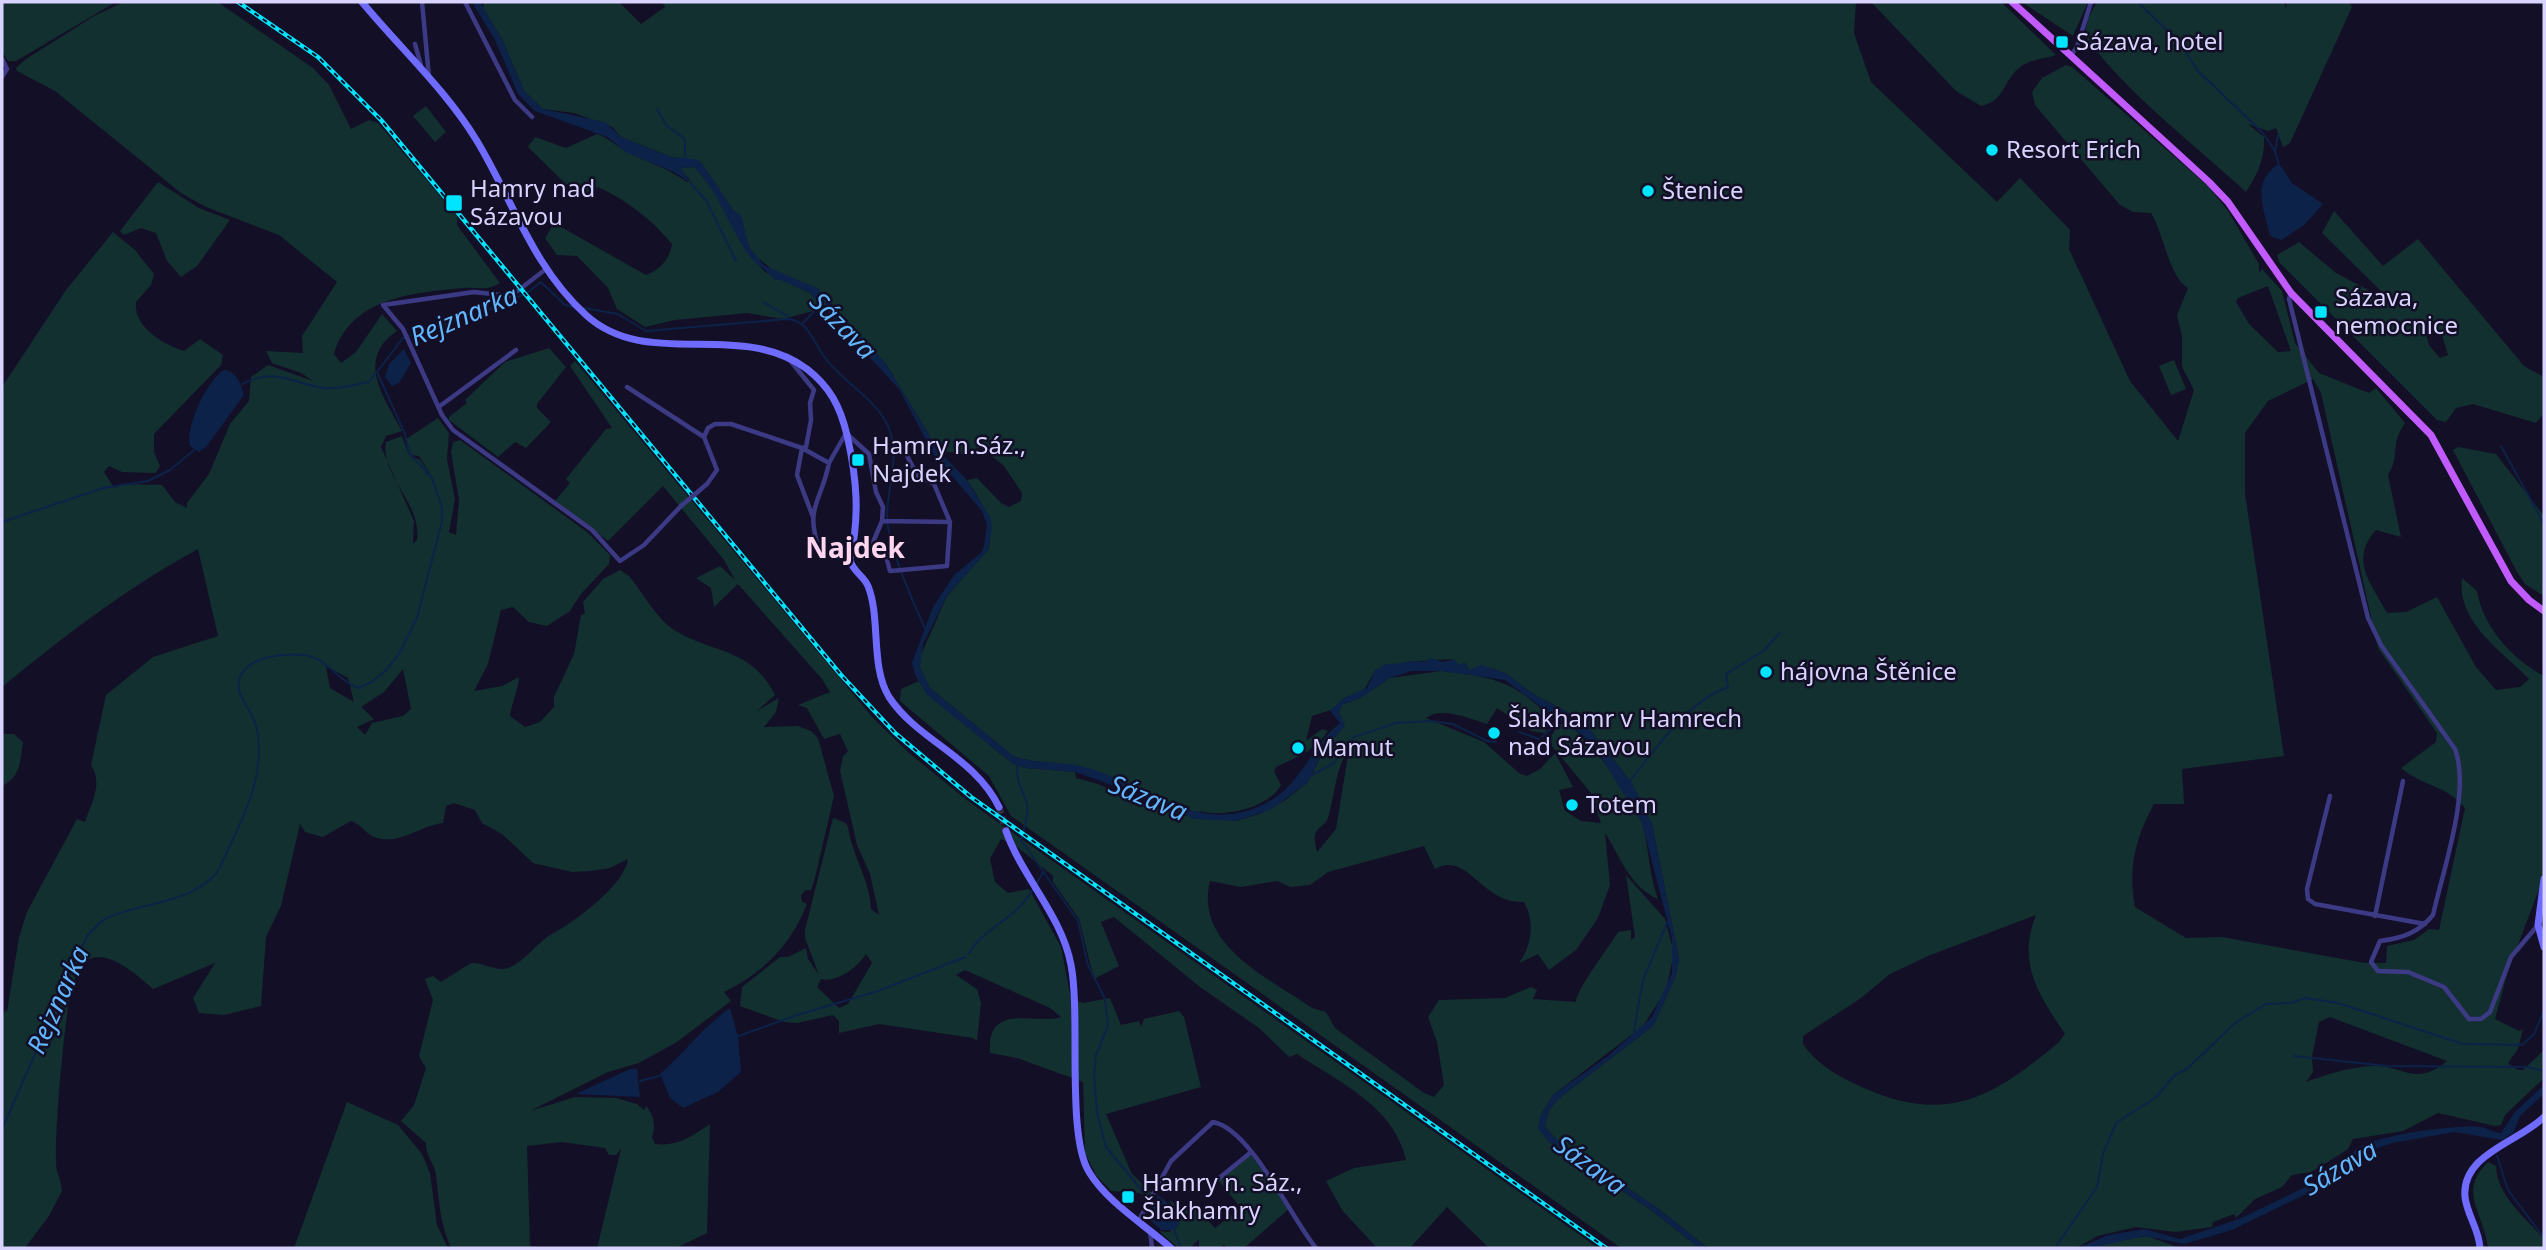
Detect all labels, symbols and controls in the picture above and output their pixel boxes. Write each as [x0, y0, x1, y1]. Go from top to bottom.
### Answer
place label: Sázava, hotel [2076, 24, 2223, 57]
marker: Sázava, hotel [2054, 34, 2070, 50]
place label: Resort Erich [2006, 132, 2141, 165]
marker: Resort Erich [1984, 142, 2000, 158]
place label: Hamry nad Sázavou [470, 171, 595, 232]
place label: Štenice [1662, 173, 1743, 206]
marker: Štenice [1640, 183, 1656, 199]
marker: Hamry nad Sázavou [444, 193, 464, 213]
water label: Rejznarka [404, 276, 523, 354]
place label: Sázava, nemocnice [2335, 280, 2458, 341]
water label: Sázava [803, 284, 885, 367]
marker: Sázava, nemocnice [2313, 304, 2329, 320]
place label: Hamry n.Sáz., Najdek [872, 428, 1026, 489]
marker: Hamry n.Sáz., Najdek [850, 452, 866, 468]
district label: Najdek [805, 528, 905, 566]
place label: hájovna Štěnice [1780, 654, 1957, 687]
marker: hájovna Štěnice [1758, 664, 1774, 680]
place label: Šlakhamr v Hamrech nad Sázavou [1508, 701, 1742, 762]
marker: Šlakhamr v Hamrech nad Sázavou [1486, 725, 1502, 741]
place label: Mamut [1312, 730, 1394, 763]
marker: Mamut [1290, 740, 1306, 756]
water label: Sázava [1104, 765, 1193, 829]
place label: Totem [1586, 787, 1657, 820]
marker: Totem [1564, 797, 1580, 813]
water label: Rejznarka [17, 940, 97, 1059]
water label: Sázava [1547, 1126, 1634, 1203]
water label: Sázava [2295, 1131, 2384, 1203]
place label: Hamry n. Sáz., Šlakhamry [1142, 1165, 1302, 1226]
marker: Hamry n. Sáz., Šlakhamry [1120, 1189, 1136, 1205]

